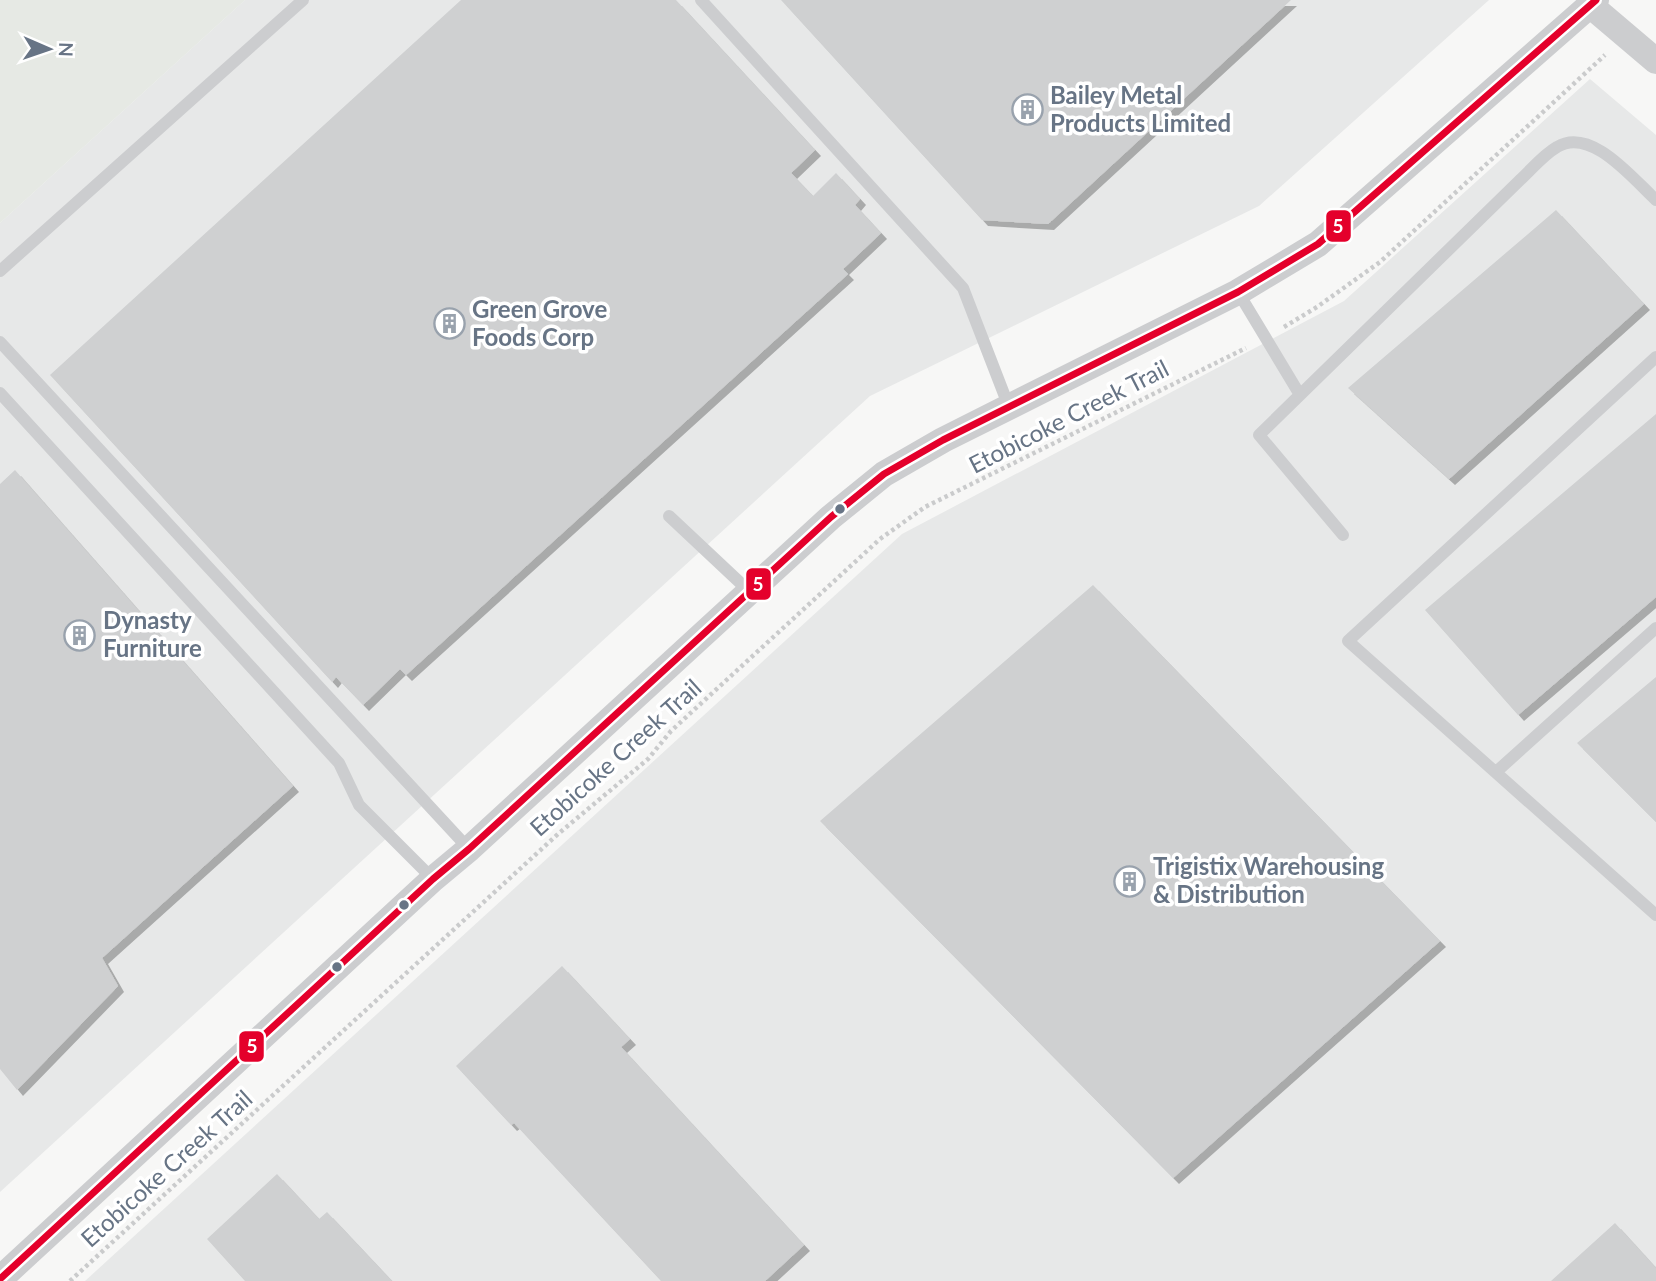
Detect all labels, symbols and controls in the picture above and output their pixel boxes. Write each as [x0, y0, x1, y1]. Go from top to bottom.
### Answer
north arrow [14, 14, 84, 84]
text: N [55, 42, 78, 57]
place label: Bailey Metal Products Limited [1050, 80, 1231, 137]
building icon: Bailey Metal Products Limited [1010, 93, 1044, 127]
line badge: 5 [1325, 209, 1352, 243]
text: 5 [1332, 214, 1344, 237]
place label: Green Grove Foods Corp [472, 294, 607, 351]
building icon: Green Grove Foods Corp [432, 307, 466, 341]
street label: Etobicoke Creek Trail [964, 353, 1173, 479]
unlabelled marker [833, 502, 847, 516]
line badge: 5 [745, 567, 772, 601]
text: 5 [752, 572, 764, 595]
place label: Dynasty Furniture [103, 605, 202, 662]
building icon: Dynasty Furniture [63, 618, 97, 652]
street label: Etobicoke Creek Trail [523, 672, 707, 841]
place label: Trigistix Warehousing & Distribution [1153, 851, 1384, 908]
building icon: Trigistix Warehousing & Distribution [1113, 864, 1147, 898]
unlabelled marker [397, 898, 411, 912]
unlabelled marker [330, 960, 344, 974]
line badge: 5 [238, 1030, 265, 1063]
text: 5 [246, 1034, 258, 1057]
street label: Etobicoke Creek Trail [74, 1083, 258, 1252]

